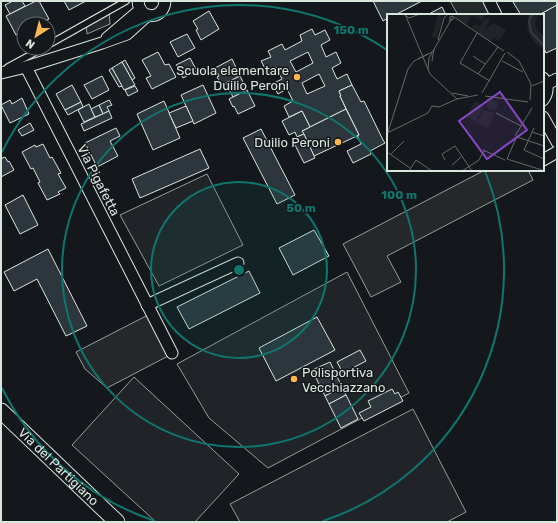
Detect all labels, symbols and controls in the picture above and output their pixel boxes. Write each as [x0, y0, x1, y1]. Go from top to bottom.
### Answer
inset map [387, 14, 544, 171]
north arrow [16, 16, 56, 56]
text: 150 m [333, 23, 369, 37]
text: N [23, 36, 37, 51]
place label: Scuola elementare Duilio Peroni [176, 63, 289, 93]
marker: Scuola elementare Duilio Peroni [292, 72, 302, 82]
place label: Duilio Peroni [254, 135, 330, 150]
marker: Duilio Peroni [333, 137, 343, 147]
street label: Via Pigafetta [73, 142, 123, 219]
text: 100 m [381, 188, 417, 202]
text: 50 m [286, 201, 316, 215]
centre of rings [232, 263, 246, 277]
place label: Polisportiva Vecchiazzano [302, 365, 385, 395]
marker: Polisportiva Vecchiazzano [289, 374, 299, 384]
street label: Via del Partigiano [15, 425, 102, 509]

